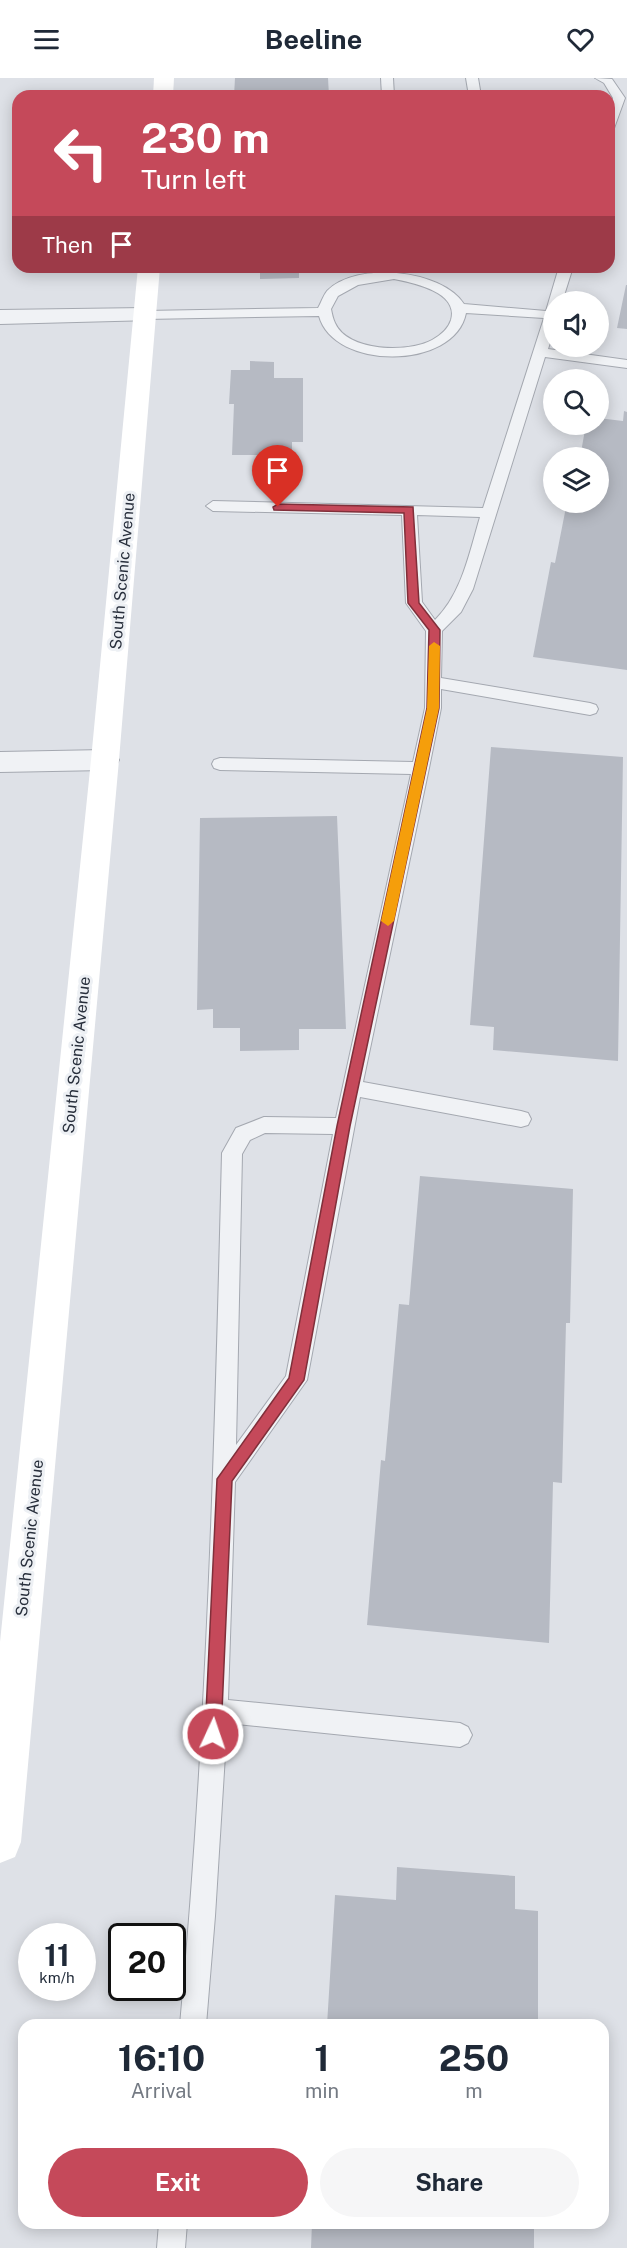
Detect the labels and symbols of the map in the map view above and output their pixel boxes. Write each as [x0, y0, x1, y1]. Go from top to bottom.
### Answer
pin [252, 445, 303, 507]
street label: South Scenic Avenue [106, 492, 139, 650]
street label: South Scenic Avenue [59, 976, 94, 1134]
street label: South Scenic Avenue [12, 1459, 47, 1617]
position arrow [181, 1702, 245, 1766]
speed limit sign: 20 [108, 1923, 186, 2001]

